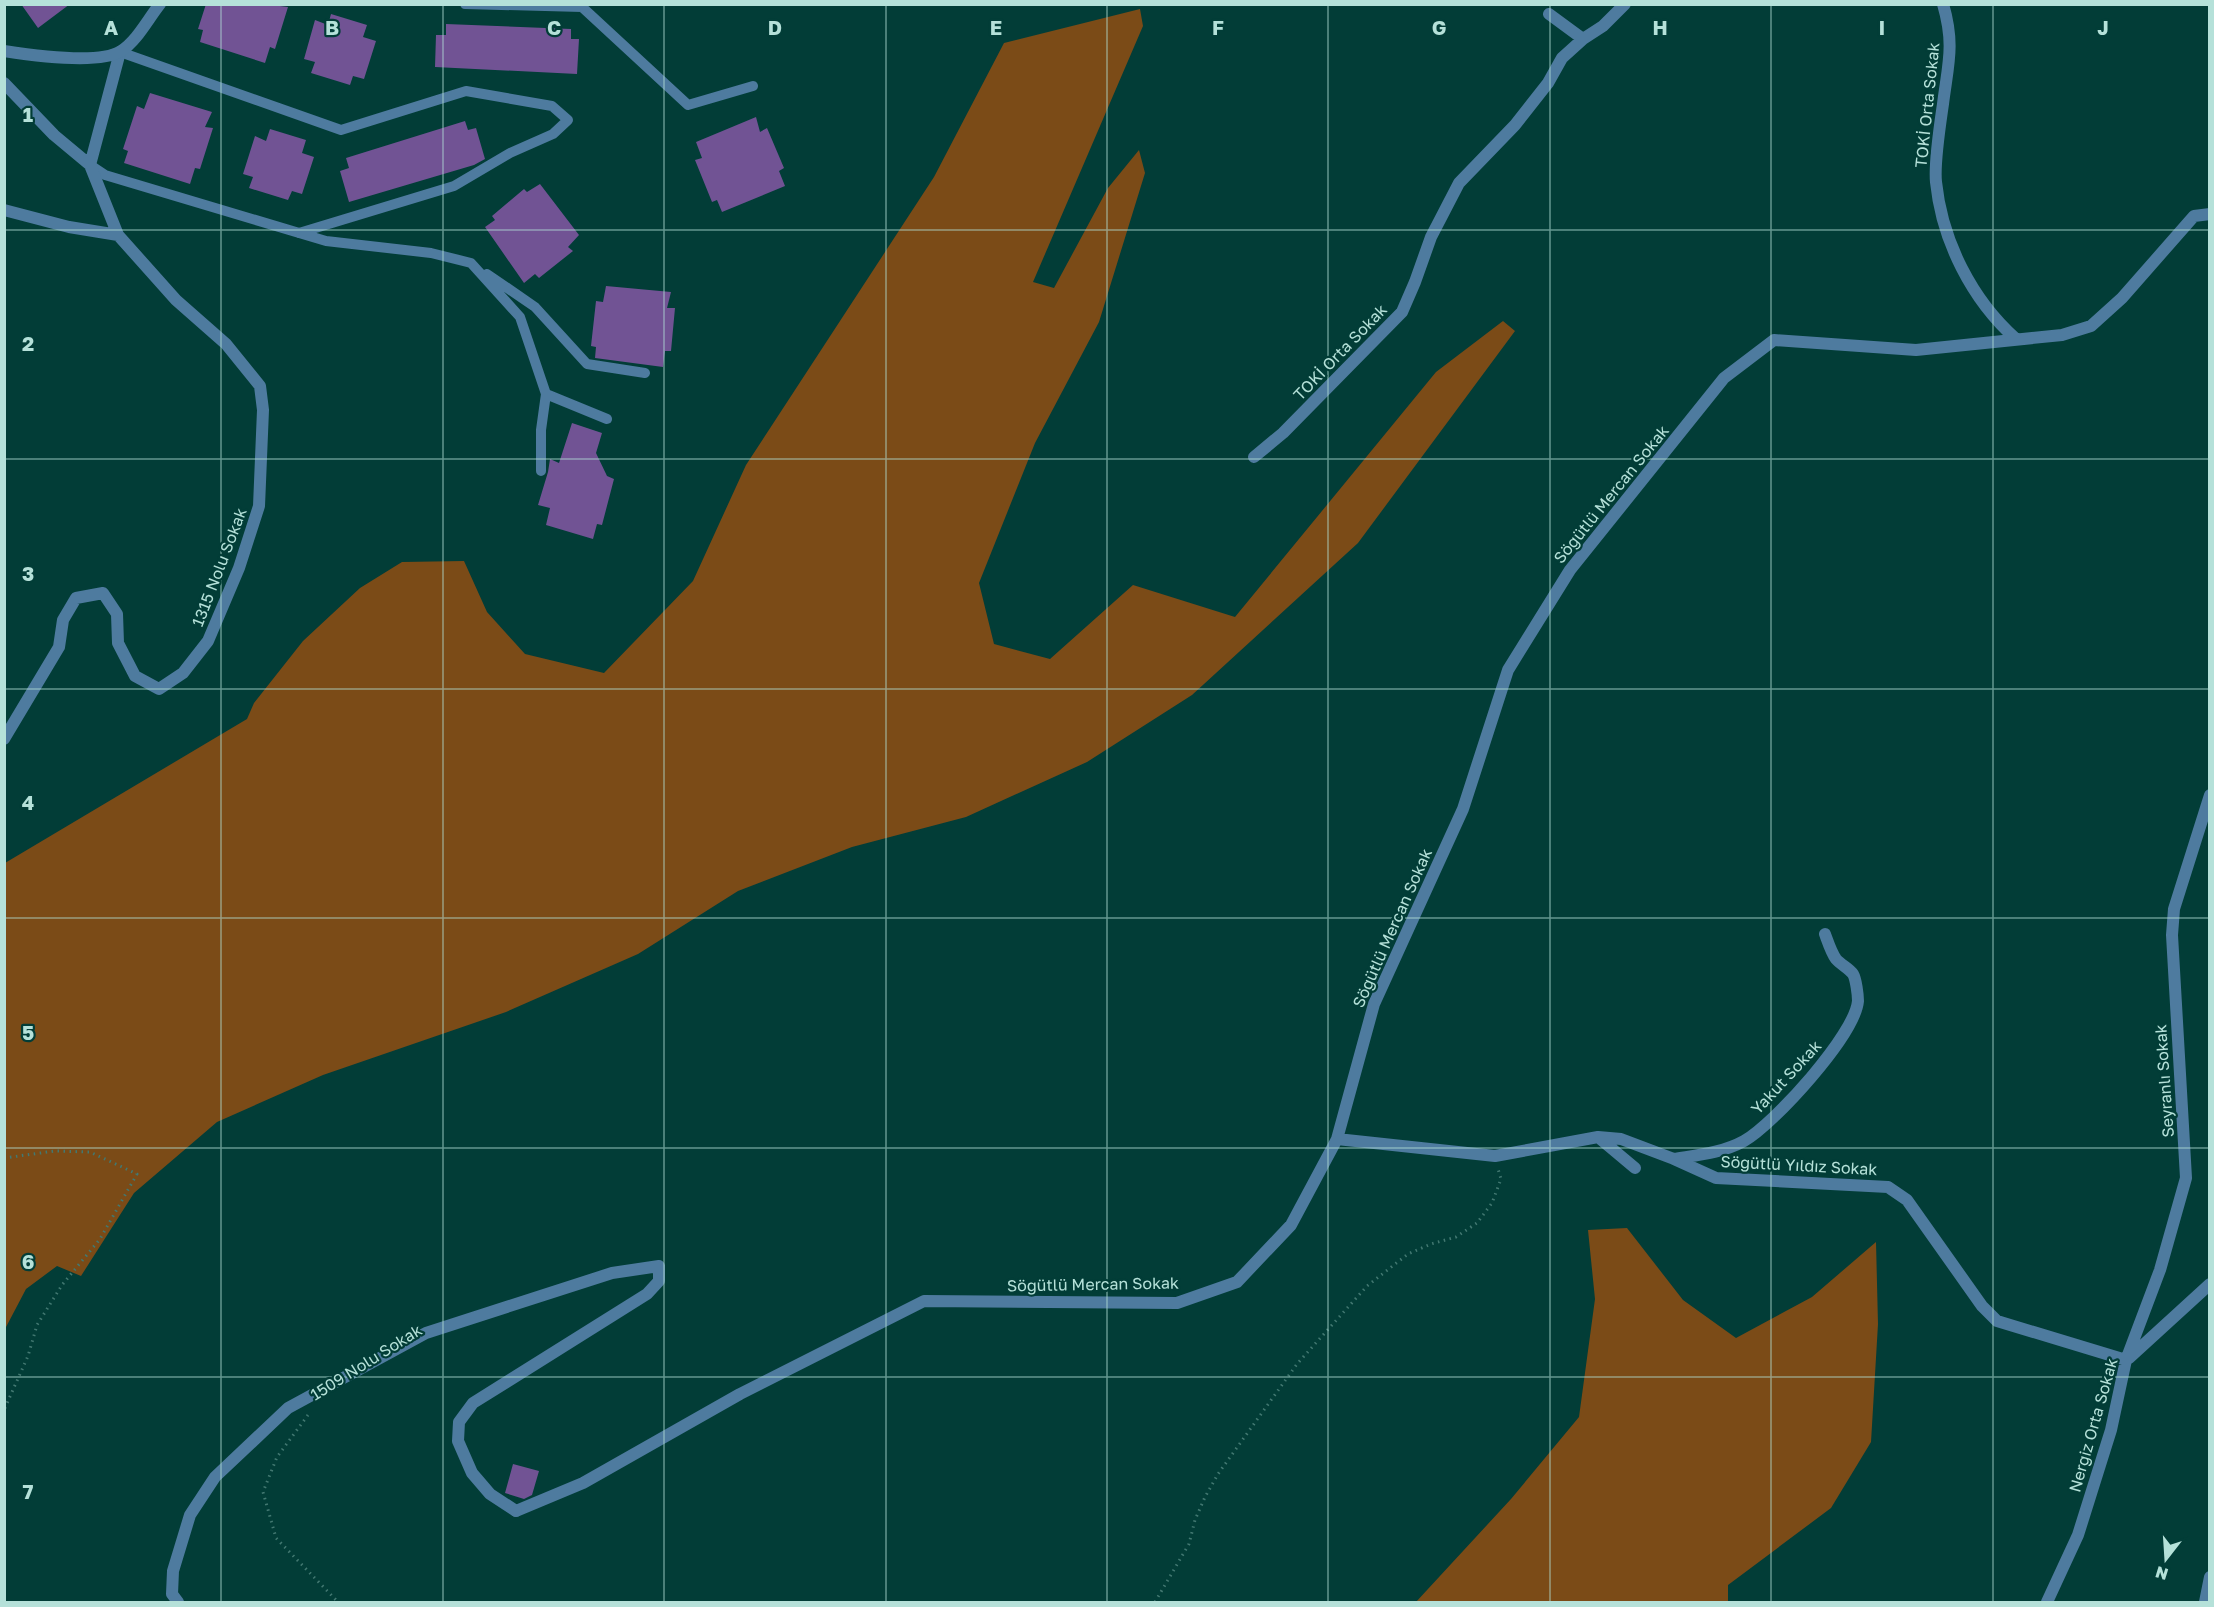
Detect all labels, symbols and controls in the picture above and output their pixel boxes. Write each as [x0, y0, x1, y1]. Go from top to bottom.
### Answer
text: A [104, 15, 118, 39]
text: B [325, 15, 339, 39]
text: C [547, 15, 561, 39]
text: D [768, 15, 782, 39]
text: E [990, 15, 1002, 39]
text: F [1212, 15, 1224, 39]
text: G [1432, 15, 1446, 39]
text: H [1652, 15, 1668, 39]
text: I [1879, 15, 1885, 39]
text: J [2097, 15, 2109, 39]
street label: TOKİ Orta Sokak [1910, 41, 1944, 169]
text: 1 [23, 102, 33, 126]
street label: TOKİ Orta Sokak [1289, 300, 1391, 404]
text: 2 [22, 331, 34, 355]
street label: Söğütlü Mercan Sokak [1549, 421, 1673, 567]
street label: 1315 Nolu Sokak [187, 505, 251, 629]
text: 3 [22, 561, 34, 585]
text: 4 [22, 790, 34, 814]
street label: Söğütlü Mercan Sokak [1348, 845, 1436, 1011]
text: 5 [22, 1020, 34, 1044]
street label: Seyranlı Sokak [2150, 1024, 2178, 1138]
street label: Yakut Sokak [1747, 1036, 1825, 1118]
street label: Söğütlü Yıldız Sokak [1720, 1151, 1878, 1179]
text: 6 [22, 1249, 34, 1273]
street label: Söğütlü Mercan Sokak [1007, 1272, 1179, 1296]
street label: 1509 Nolu Sokak [306, 1320, 426, 1404]
street label: Nergiz Orta Sokak [2064, 1356, 2122, 1494]
text: 7 [23, 1479, 34, 1503]
north arrow [2136, 1529, 2196, 1589]
text: N [2153, 1562, 2170, 1585]

